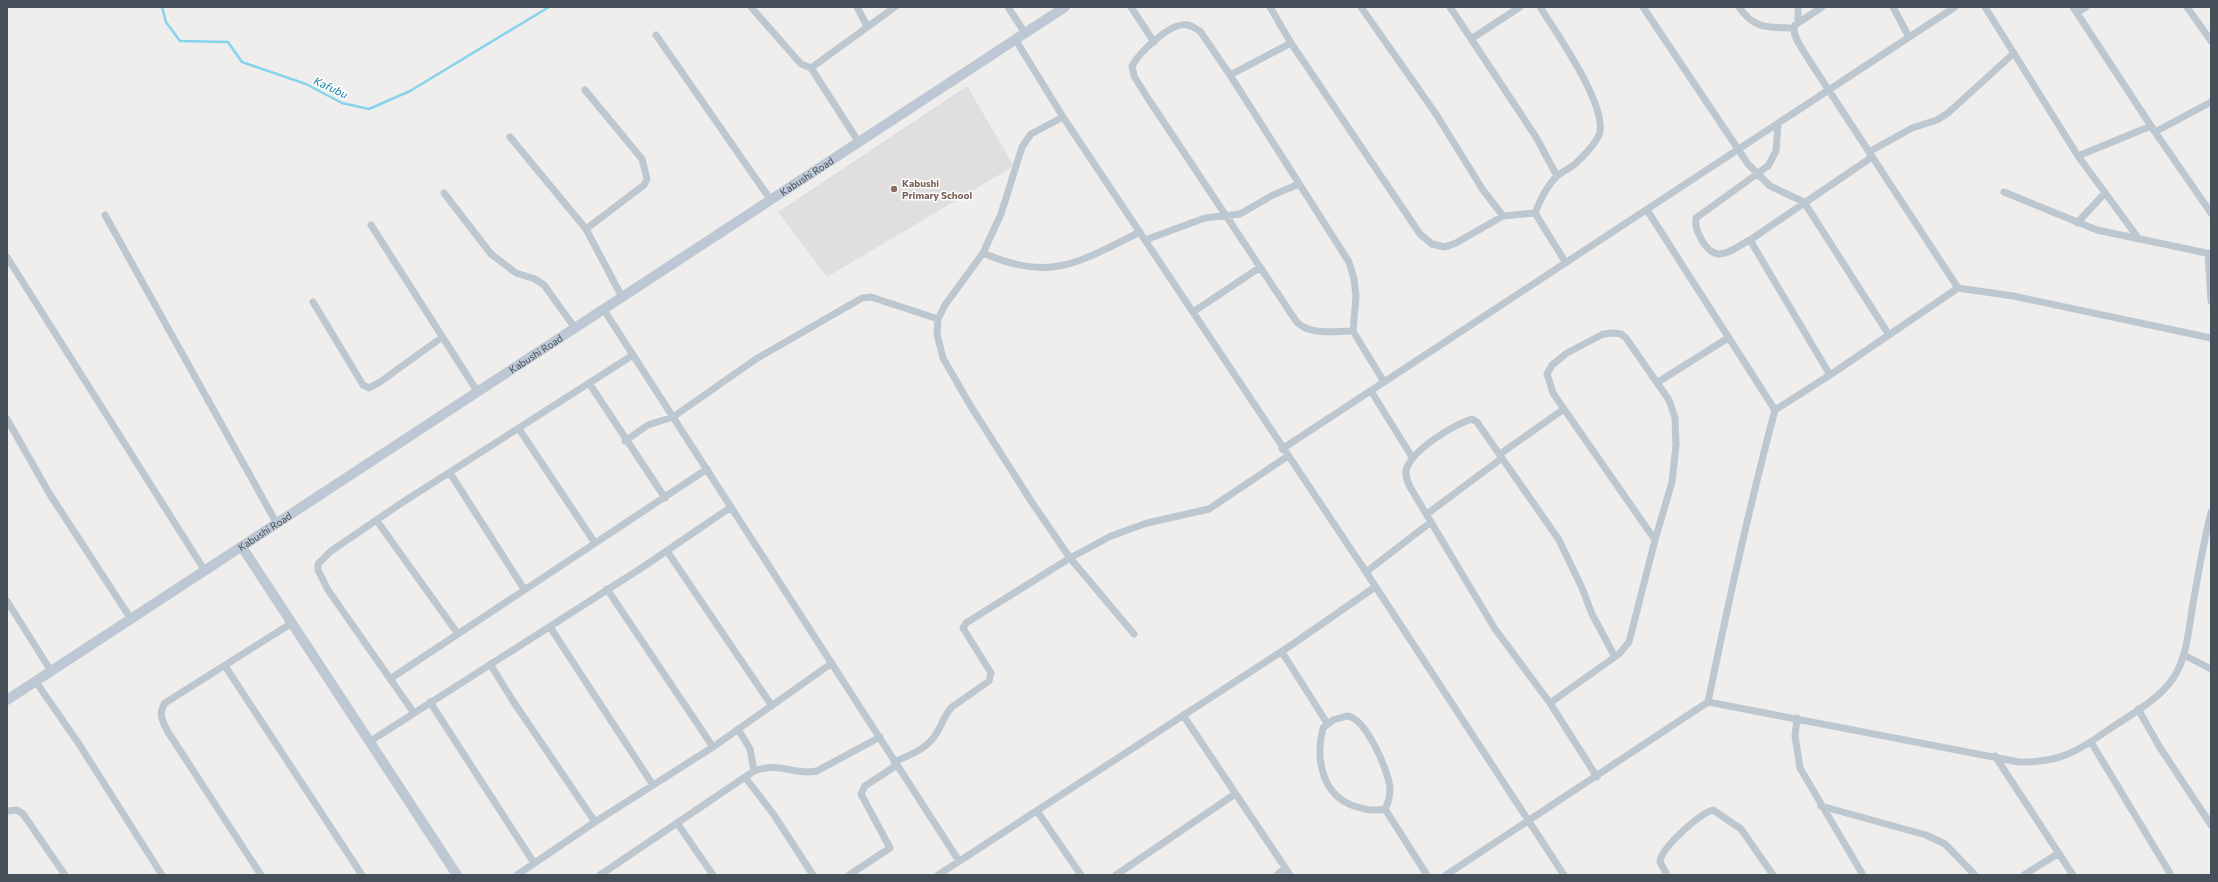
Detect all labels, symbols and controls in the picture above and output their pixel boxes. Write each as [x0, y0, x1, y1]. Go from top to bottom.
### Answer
water label: Kafubu [312, 73, 350, 101]
street label: Kabushi Road [778, 154, 836, 198]
place label: Kabushi Primary School [902, 177, 973, 201]
marker: Kabushi Primary School [889, 184, 899, 194]
street label: Kabushi Road [507, 332, 565, 376]
street label: Kabushi Road [236, 509, 294, 553]

